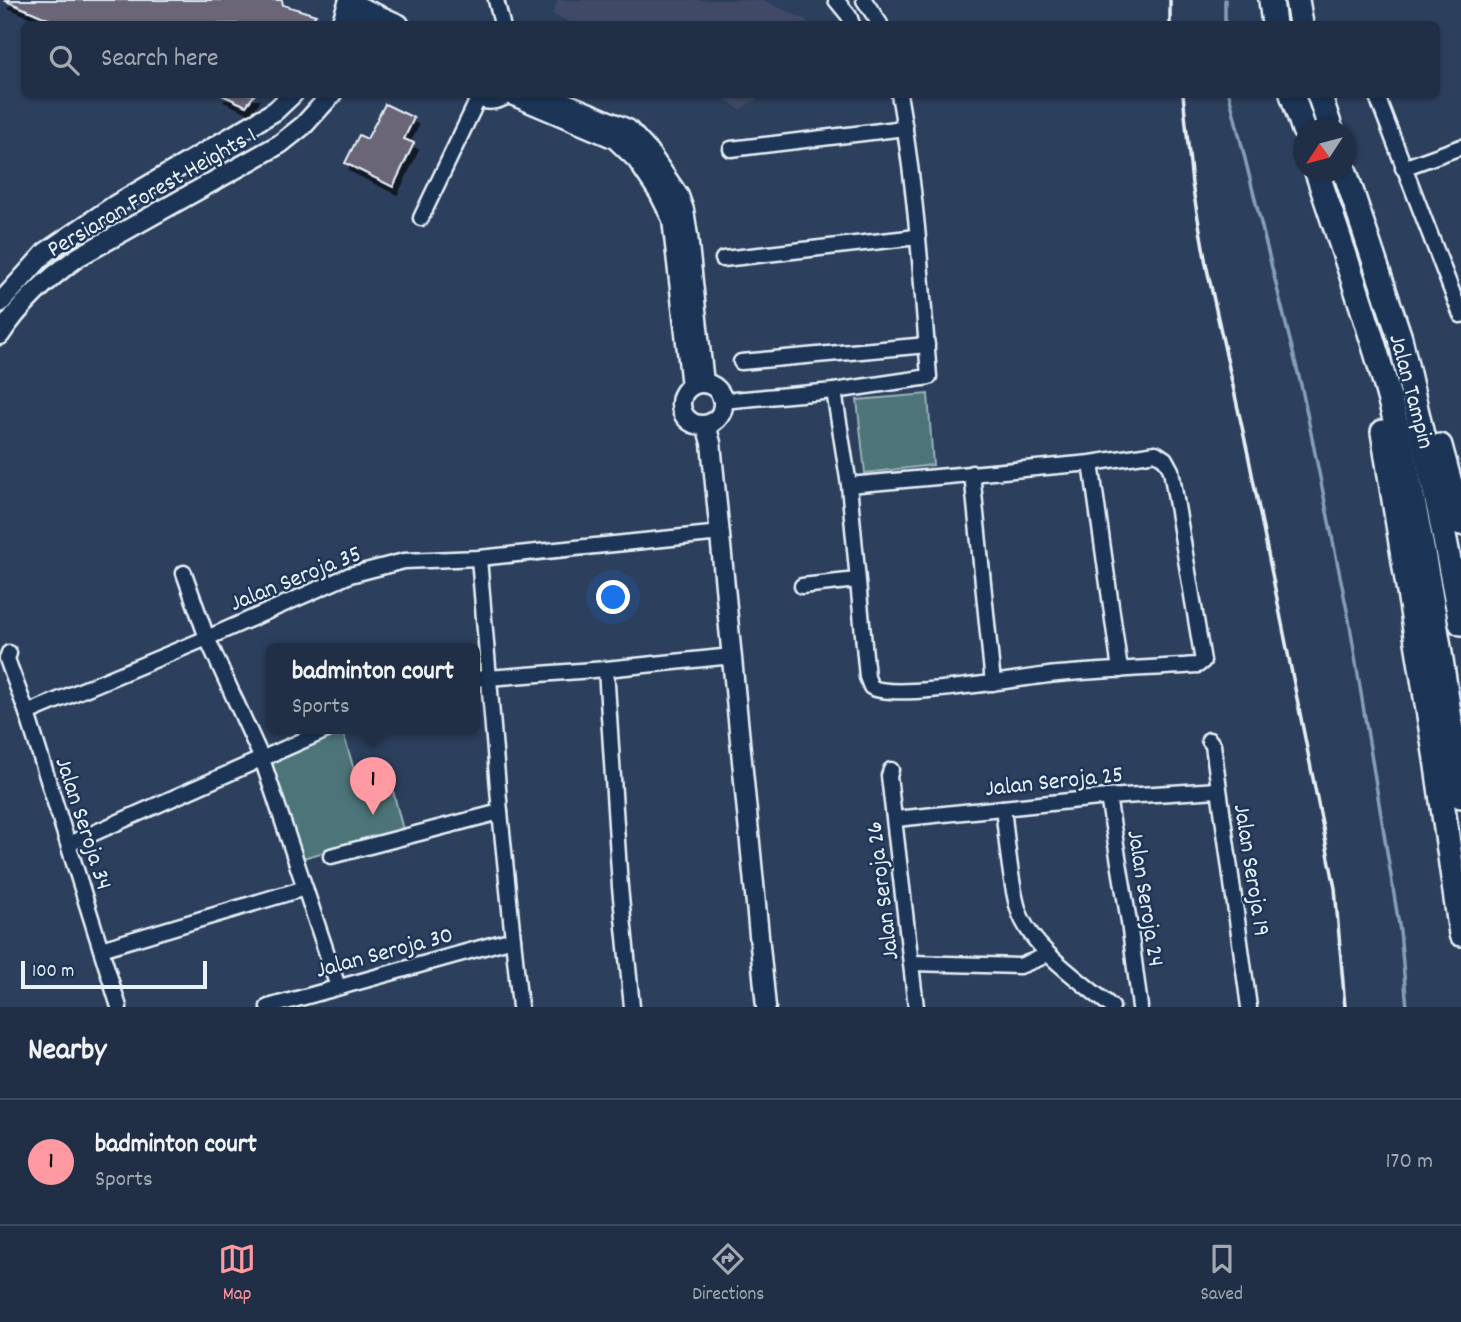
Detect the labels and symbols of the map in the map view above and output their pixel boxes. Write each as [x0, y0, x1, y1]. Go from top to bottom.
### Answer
north arrow [1293, 119, 1356, 182]
street label: Persiaran Forest Heights 1 [42, 120, 263, 267]
street label: Jalan Tampin [1378, 331, 1442, 453]
street label: Jalan Seroja 35 [225, 538, 367, 622]
your location [596, 580, 630, 614]
street label: Jalan Seroja 34 [45, 753, 120, 895]
pin: 1 [350, 757, 396, 815]
street label: Jalan Seroja 25 [983, 759, 1125, 807]
street label: Jalan Seroja 19 [1223, 802, 1277, 939]
street label: Jalan Seroja 26 [859, 819, 909, 962]
street label: Jalan Seroja 24 [1116, 828, 1172, 969]
street label: Jalan Seroja 30 [312, 919, 457, 989]
scale bar [21, 958, 206, 990]

